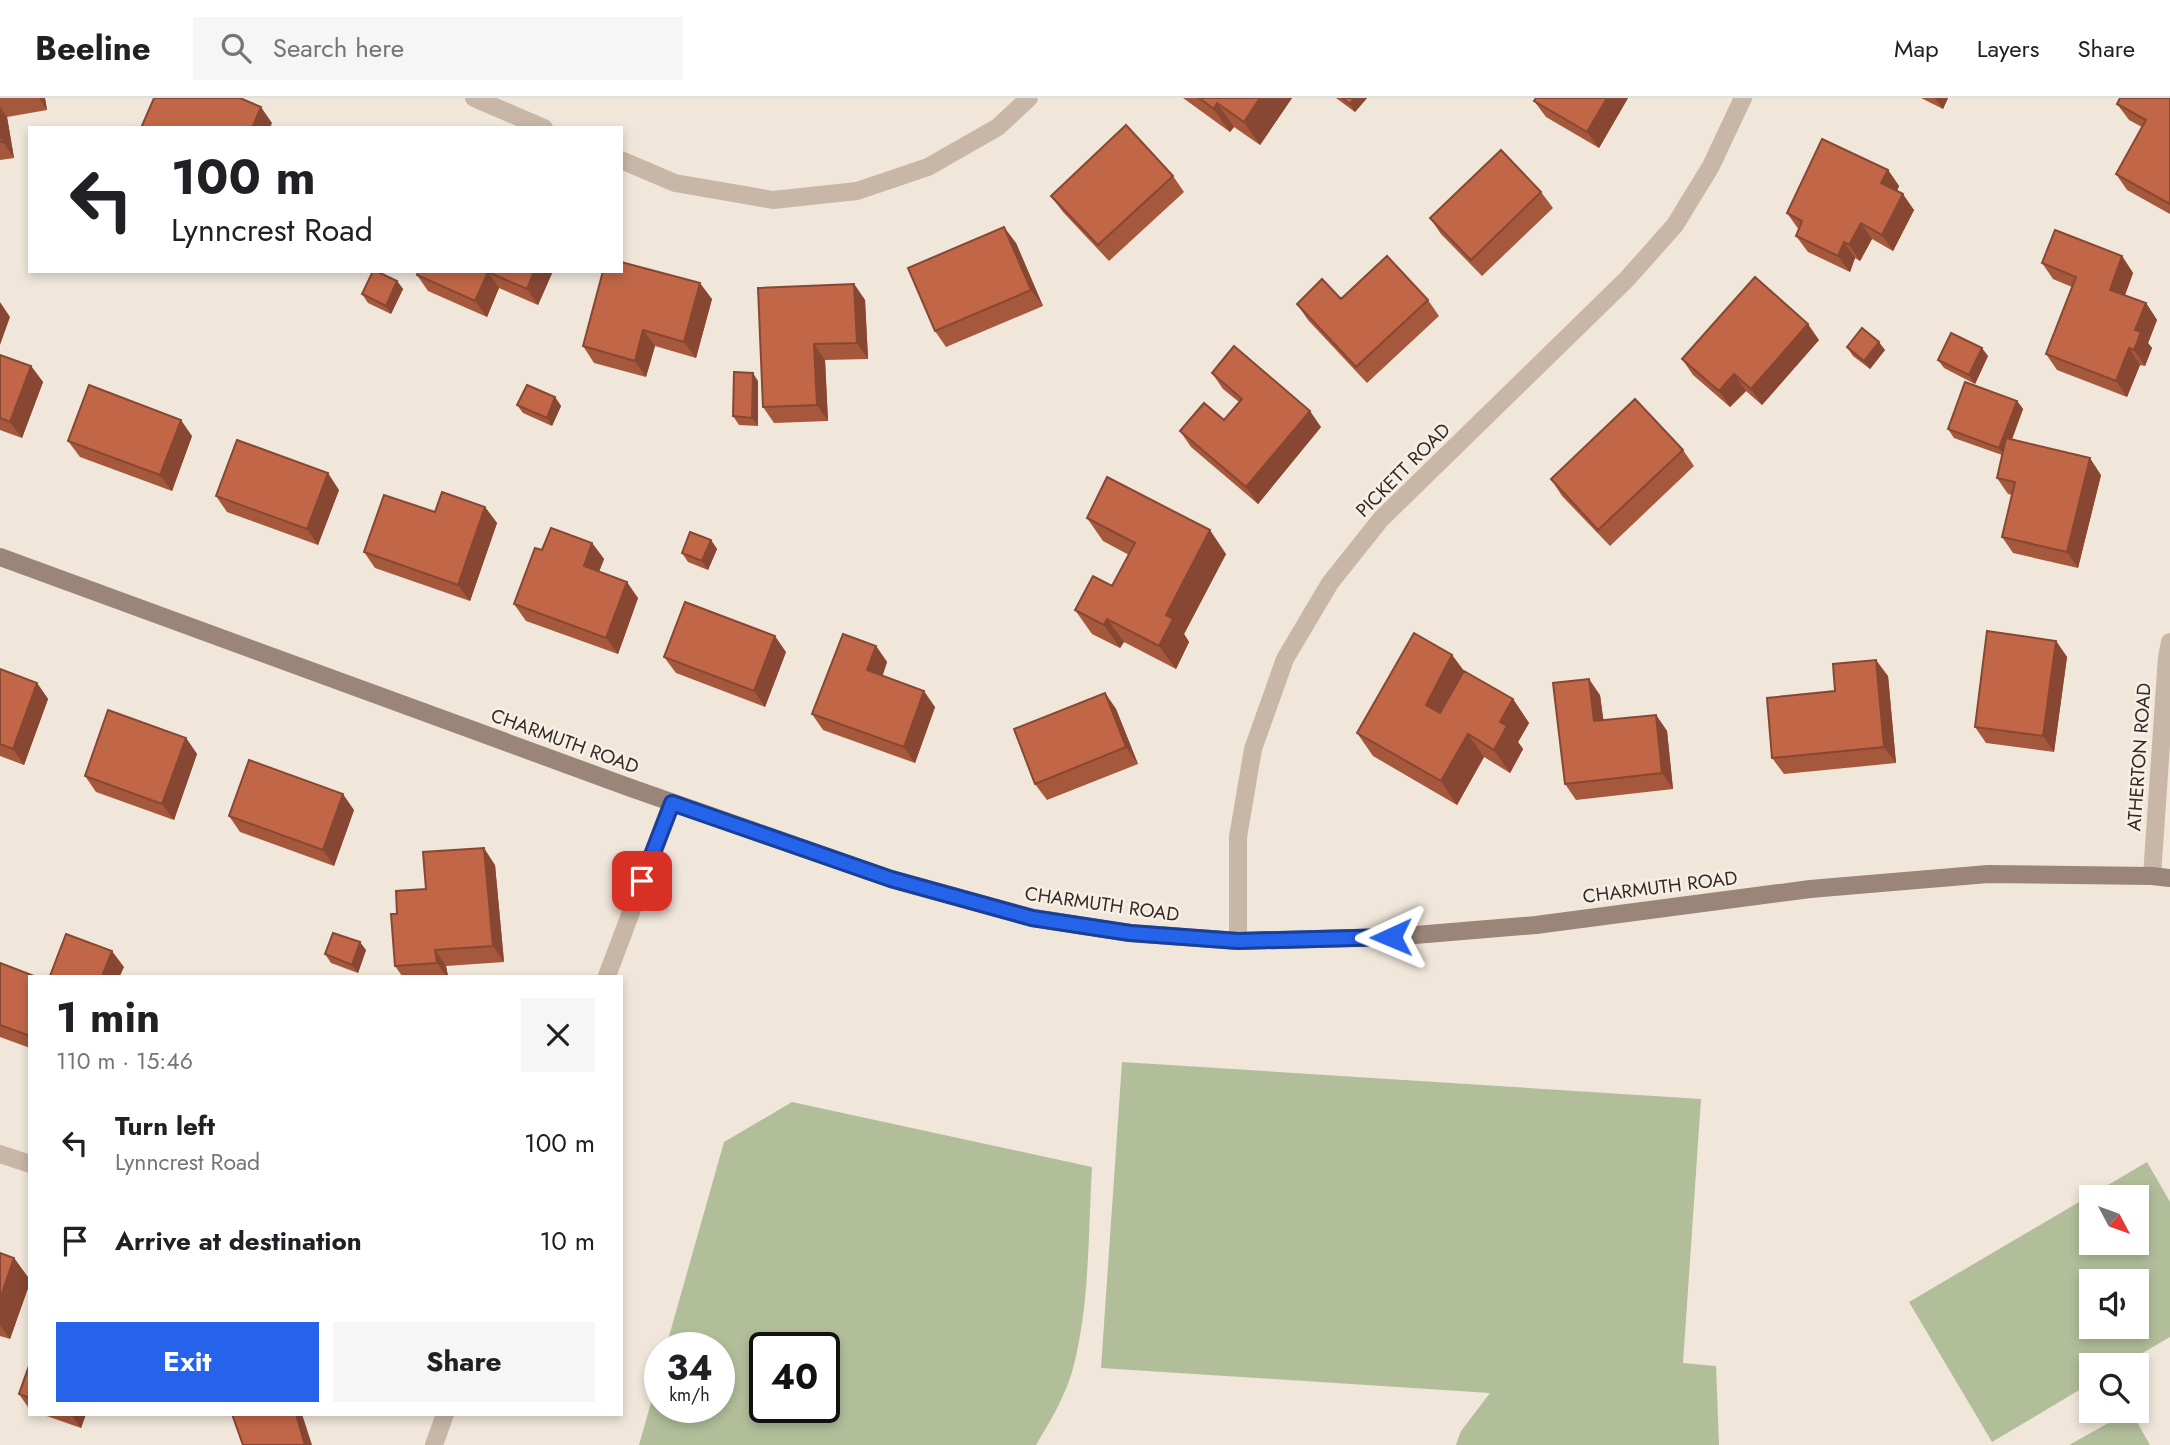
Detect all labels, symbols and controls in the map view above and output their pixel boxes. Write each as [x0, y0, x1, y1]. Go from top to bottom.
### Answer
search box [193, 17, 683, 80]
text: Beeline [35, 25, 151, 72]
icon: search [217, 29, 255, 67]
text: Search here [273, 29, 404, 67]
text: Map [1894, 31, 1939, 66]
text: Layers [1977, 31, 2039, 66]
text: Share [2077, 31, 2135, 66]
text: 100 m [171, 142, 316, 212]
icon: left [56, 154, 147, 245]
text: Lynncrest Road [171, 207, 373, 253]
street label: PICKETT ROAD [1350, 417, 1456, 523]
street label: ATHERTON ROAD [2120, 682, 2158, 832]
street label: CHARMUTH ROAD [487, 702, 643, 780]
pin [612, 851, 672, 911]
icon: arrive [623, 862, 661, 900]
street label: CHARMUTH ROAD [1581, 864, 1739, 910]
street label: CHARMUTH ROAD [1023, 880, 1181, 928]
position arrow [1354, 900, 1428, 974]
text: 1 min [56, 987, 160, 1048]
button: close [521, 998, 595, 1072]
text: 110 m · 15:46 [56, 1044, 193, 1078]
text: Turn left [115, 1107, 215, 1145]
icon: left [56, 1124, 94, 1162]
text: 100 m [524, 1124, 595, 1162]
text: Lynncrest Road [115, 1145, 260, 1179]
north arrow [2079, 1185, 2149, 1255]
map controls [2079, 1185, 2149, 1423]
icon: arrive [56, 1222, 94, 1260]
text: Arrive at destination [115, 1222, 362, 1260]
text: 10 m [540, 1222, 595, 1260]
button: sound [2079, 1269, 2149, 1339]
button: Exit [56, 1322, 319, 1402]
button: Share [333, 1322, 595, 1402]
speed limit sign: 40 [749, 1332, 840, 1423]
text: 34 [666, 1343, 713, 1393]
button: search [2079, 1353, 2149, 1423]
text: km/h [669, 1382, 710, 1408]

